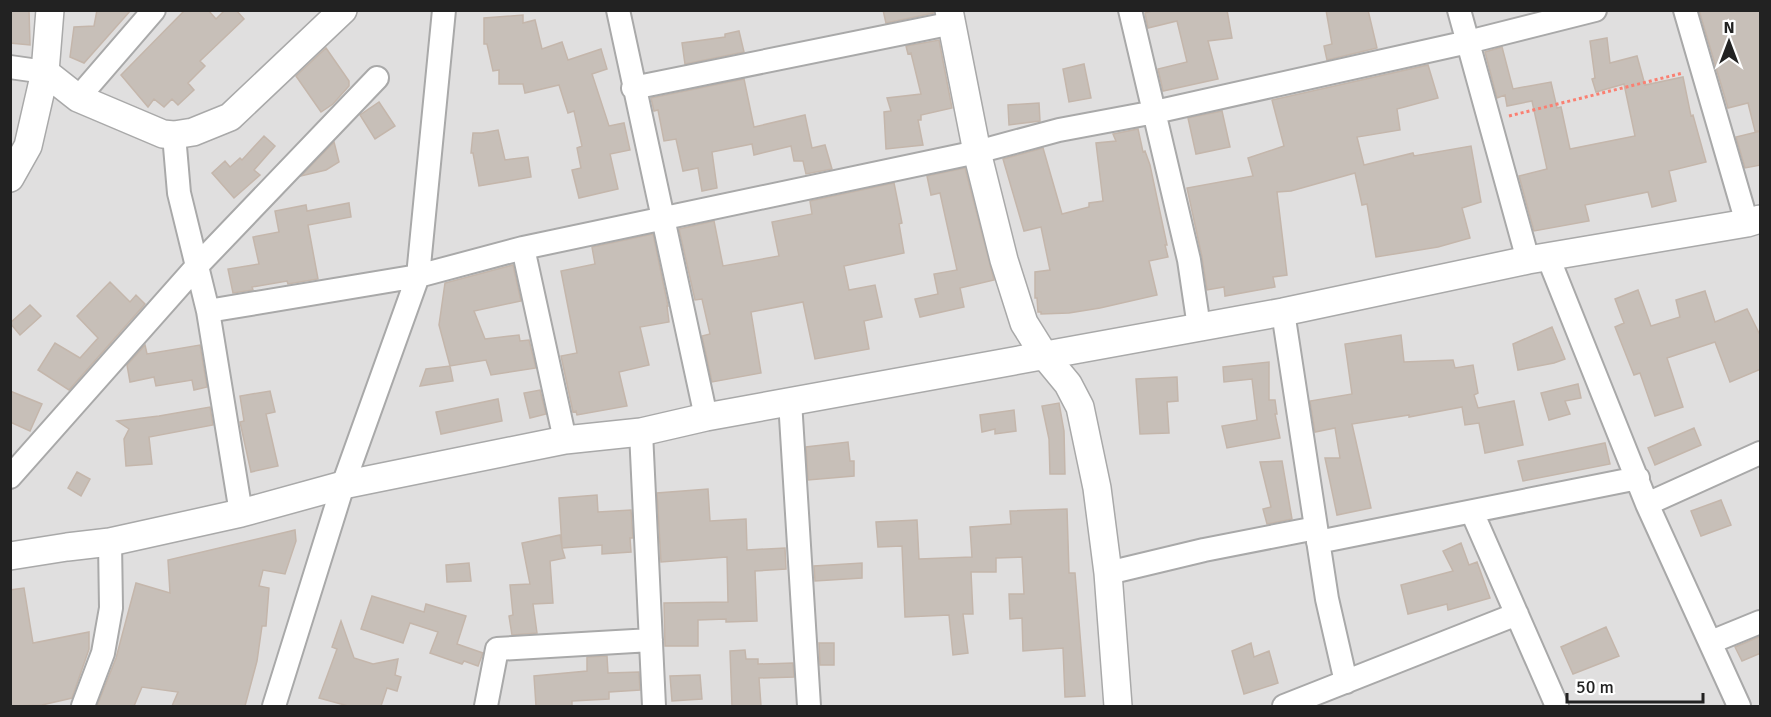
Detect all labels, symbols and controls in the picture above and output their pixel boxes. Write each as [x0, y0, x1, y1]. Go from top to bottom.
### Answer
north arrow [1699, 12, 1759, 72]
text: N [1723, 18, 1735, 38]
scale bar [1567, 666, 1704, 704]
text: 50 m [1576, 676, 1614, 698]

